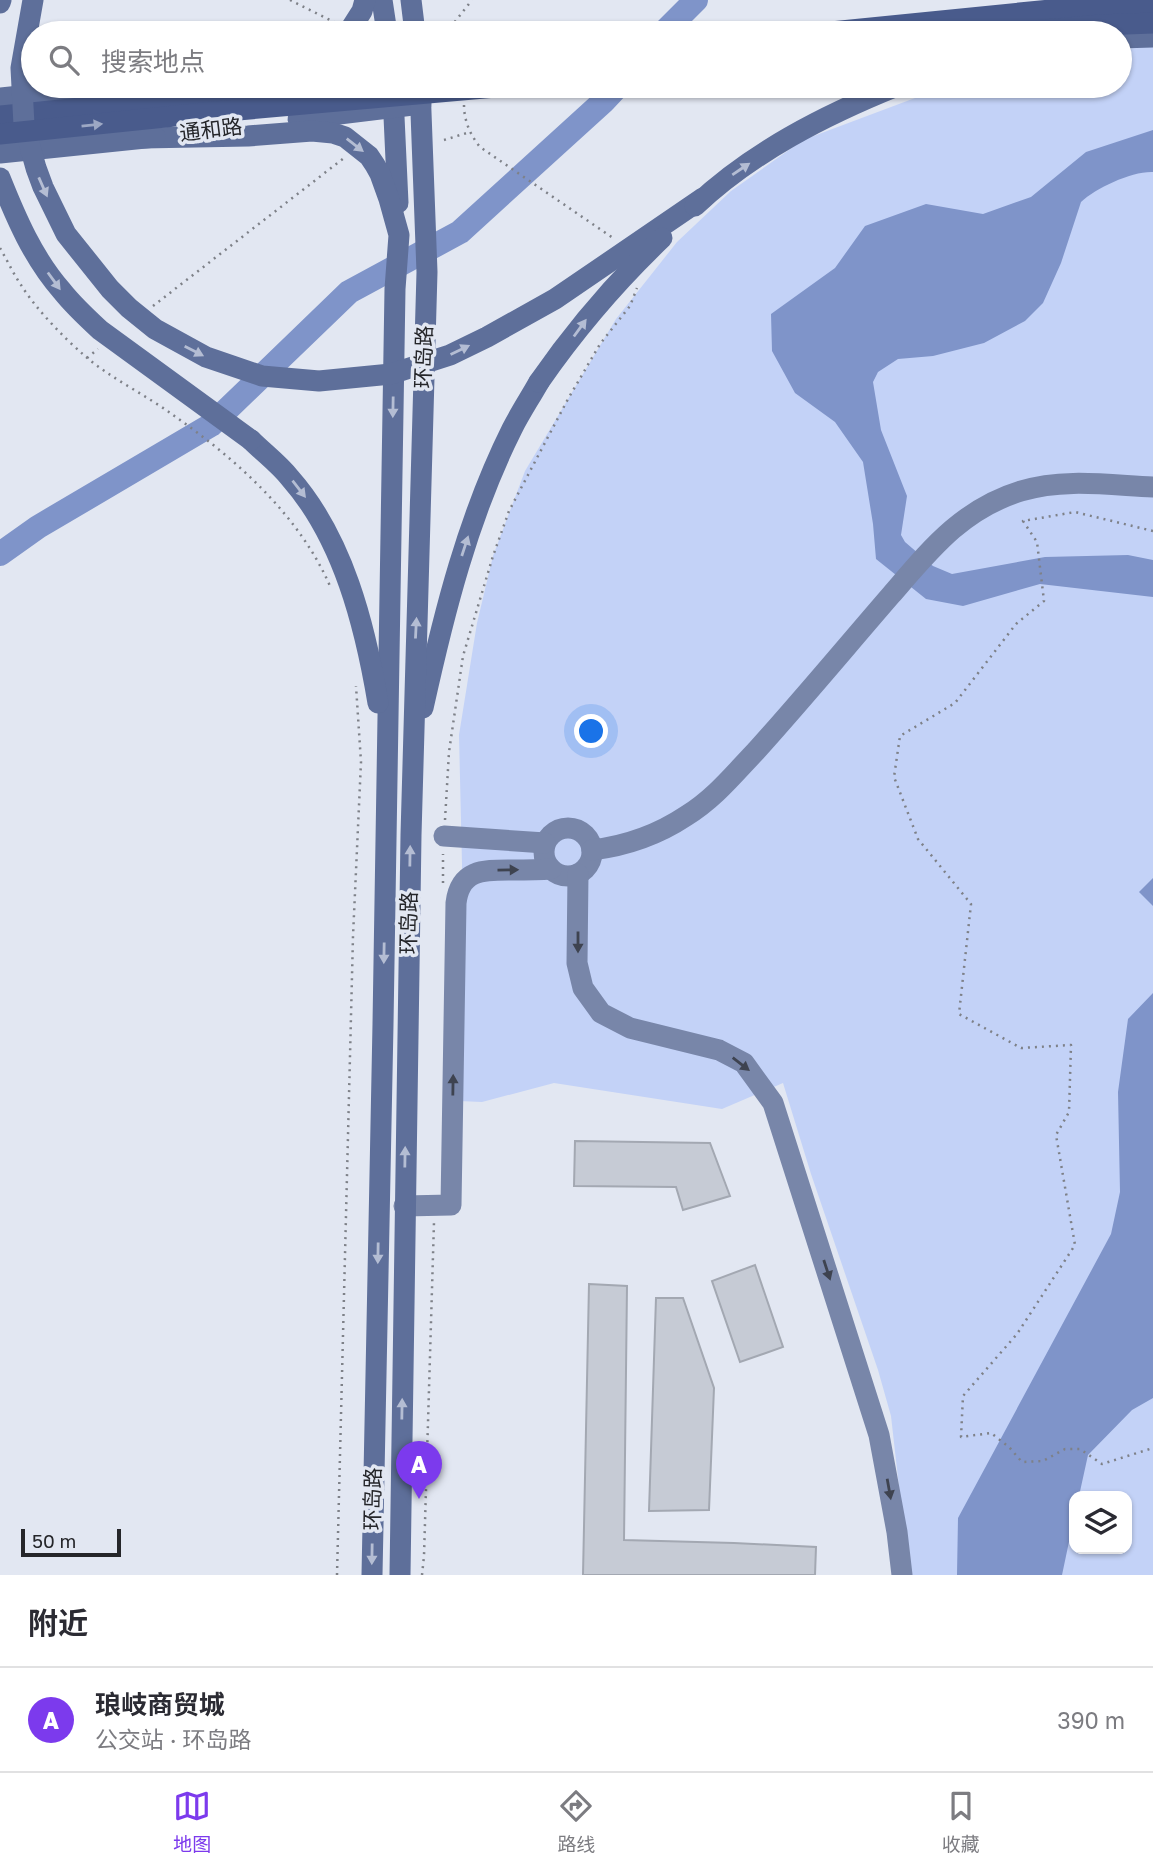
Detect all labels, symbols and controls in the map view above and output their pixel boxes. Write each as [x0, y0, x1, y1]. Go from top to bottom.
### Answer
search box [21, 21, 1132, 98]
icon: search [45, 41, 83, 79]
text: 搜索地点 [101, 46, 205, 77]
street label: 通和路 [178, 112, 244, 146]
one-way arrow [81, 119, 103, 130]
one-way arrow [345, 137, 363, 152]
one-way arrow [732, 162, 750, 176]
one-way arrow [38, 176, 49, 197]
one-way arrow [47, 272, 61, 291]
one-way arrow [572, 319, 586, 337]
street label: 环岛路 [409, 325, 437, 389]
one-way arrow [184, 344, 204, 356]
one-way arrow [450, 344, 470, 355]
one-way arrow [387, 396, 399, 418]
one-way arrow [291, 479, 306, 497]
one-way arrow [460, 535, 471, 556]
one-way arrow [411, 617, 422, 639]
your location [574, 714, 608, 748]
one-way arrow [404, 845, 416, 867]
one-way arrow [497, 864, 519, 876]
street label: 环岛路 [394, 891, 422, 955]
one-way arrow [572, 932, 584, 954]
one-way arrow [378, 942, 390, 964]
one-way arrow [732, 1056, 750, 1070]
one-way arrow [447, 1074, 459, 1096]
one-way arrow [399, 1146, 411, 1168]
one-way arrow [373, 1243, 384, 1265]
one-way arrow [822, 1260, 832, 1281]
one-way arrow [396, 1398, 408, 1420]
pin: A [396, 1441, 442, 1499]
street label: 环岛路 [358, 1467, 386, 1531]
one-way arrow [884, 1478, 895, 1500]
map controls [1069, 1491, 1132, 1554]
button: layers [1069, 1491, 1132, 1554]
scale bar [21, 1526, 121, 1558]
text: 50 m [32, 1529, 76, 1552]
one-way arrow [366, 1544, 378, 1566]
text: 附近 [28, 1605, 88, 1641]
text: 琅岐商贸城 [95, 1689, 225, 1720]
text: A [43, 1706, 59, 1734]
text: 390 m [1057, 1706, 1125, 1734]
text: 公交站 · 环岛路 [95, 1725, 251, 1753]
tab: 地图 [173, 1787, 211, 1856]
tab: 路线 [557, 1787, 596, 1856]
tab: 收藏 [942, 1787, 980, 1856]

